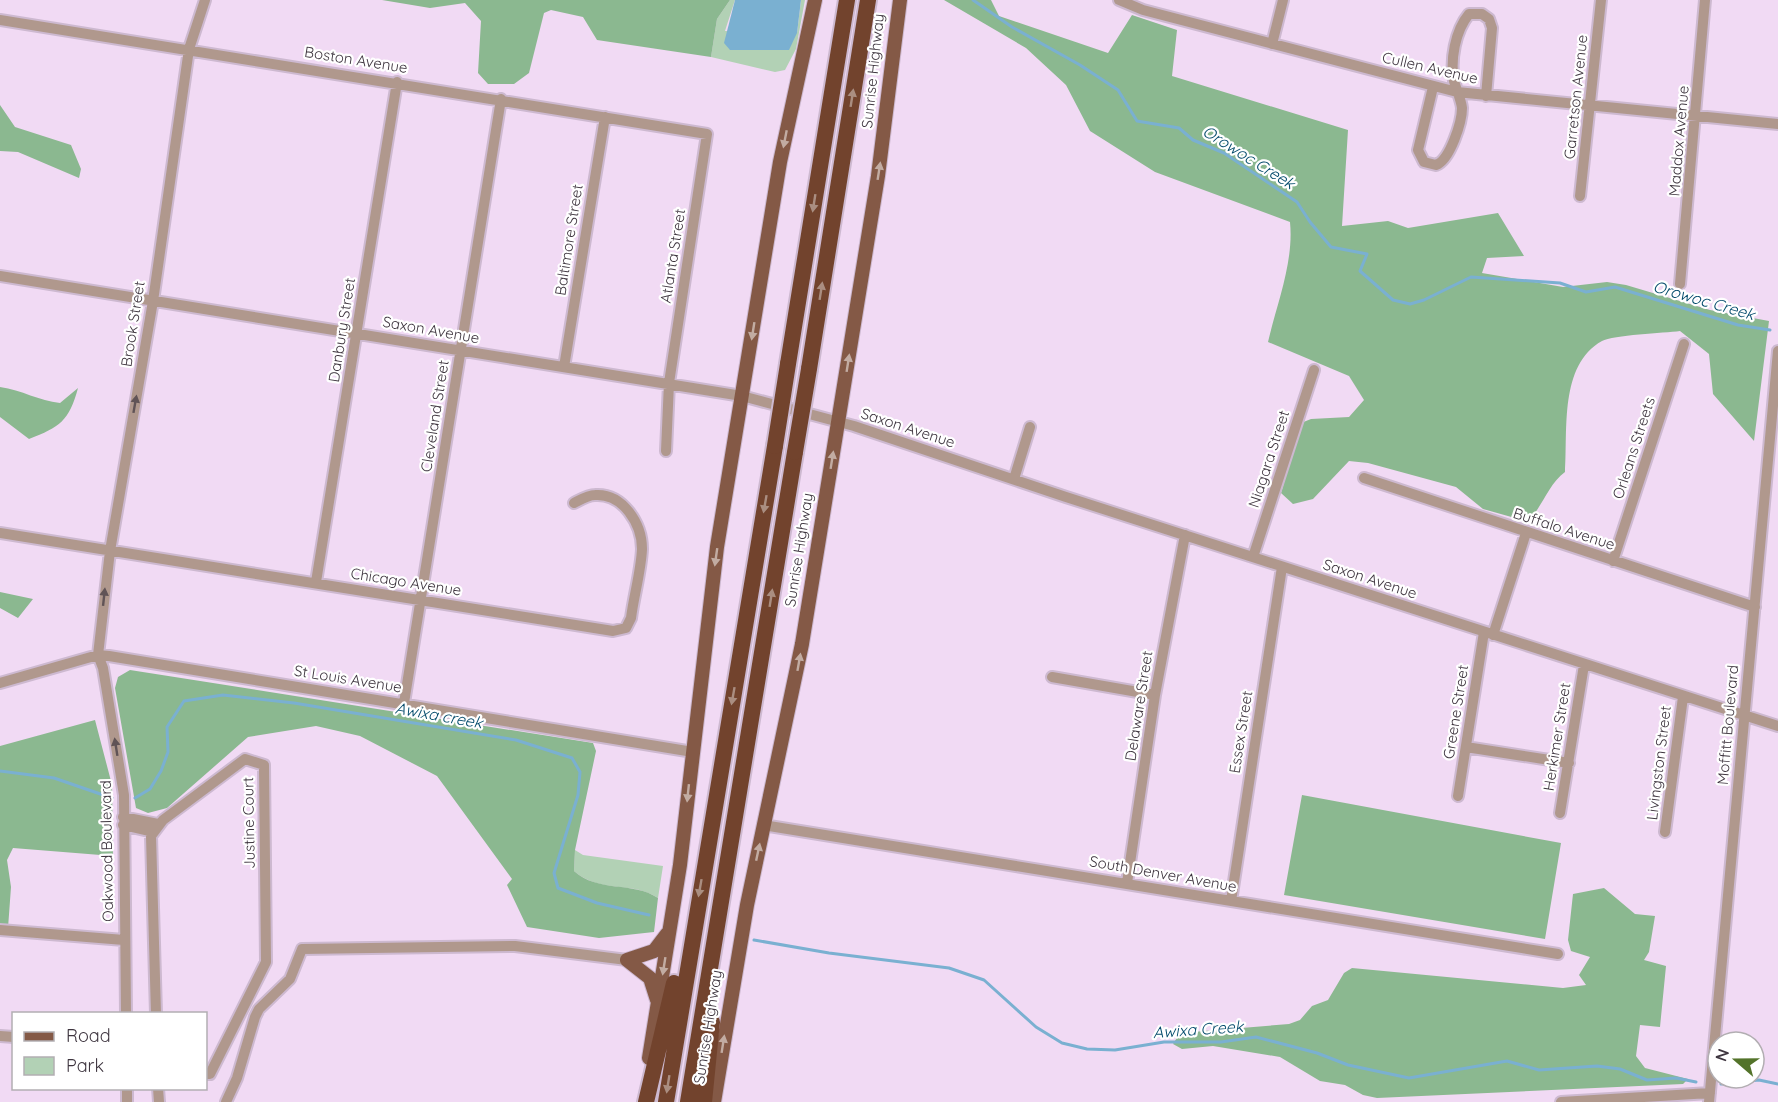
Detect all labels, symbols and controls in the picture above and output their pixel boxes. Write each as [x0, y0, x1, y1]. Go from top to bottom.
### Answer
street label: Sunrise Highway [857, 13, 888, 129]
street label: Garretson Avenue [1560, 34, 1591, 160]
street label: Boston Avenue [303, 42, 409, 77]
street label: Cullen Avenue [1380, 47, 1480, 88]
street label: Maddox Avenue [1664, 85, 1693, 197]
one-way arrow [848, 88, 857, 107]
water label: Orowoc Creek [1199, 121, 1300, 194]
one-way arrow [780, 130, 789, 149]
one-way arrow [875, 161, 884, 180]
street label: Baltimore Street [550, 183, 587, 297]
one-way arrow [810, 194, 819, 213]
street label: Atlanta Street [656, 207, 689, 304]
street label: Danbury Street [324, 276, 359, 384]
water label: Orowoc Creek [1651, 276, 1759, 324]
street label: Brook Street [116, 280, 149, 368]
one-way arrow [817, 281, 826, 300]
street label: Saxon Avenue [381, 312, 481, 347]
one-way arrow [748, 322, 757, 341]
one-way arrow [843, 354, 852, 373]
street label: Cleveland Street [416, 359, 453, 473]
street label: Orleans Streets [1608, 394, 1659, 501]
one-way arrow [131, 395, 140, 414]
street label: Saxon Avenue [859, 403, 958, 452]
street label: Niagara Street [1244, 408, 1293, 510]
one-way arrow [827, 451, 836, 470]
street label: Sunrise Highway [780, 492, 817, 608]
one-way arrow [761, 494, 770, 513]
street label: Buffalo Avenue [1511, 503, 1617, 554]
one-way arrow [711, 548, 720, 567]
street label: Saxon Avenue [1321, 554, 1420, 603]
street label: Chicago Avenue [349, 563, 463, 600]
one-way arrow [100, 587, 109, 606]
one-way arrow [766, 589, 775, 608]
street label: Delaware Street [1120, 649, 1157, 762]
one-way arrow [795, 652, 804, 671]
street label: St Louis Avenue [293, 661, 403, 696]
street label: Greene Street [1439, 663, 1472, 760]
street label: Moffitt Boulevard [1713, 664, 1742, 786]
street label: Herkimer Street [1539, 681, 1574, 792]
one-way arrow [728, 687, 737, 706]
street label: Essex Street [1225, 689, 1256, 775]
water label: Awixa creek [394, 697, 486, 733]
street label: Livingston Street [1642, 705, 1675, 821]
one-way arrow [112, 737, 121, 756]
street label: Justine Court [238, 777, 259, 869]
street label: Oakwood Boulevard [96, 780, 117, 922]
one-way arrow [684, 783, 693, 802]
one-way arrow [753, 843, 763, 862]
street label: South Denver Avenue [1088, 851, 1238, 896]
one-way arrow [695, 879, 704, 898]
one-way arrow [659, 957, 668, 976]
street label: Sunrise Highway [689, 969, 726, 1085]
legend [12, 1012, 207, 1090]
water label: Awixa Creek [1152, 1016, 1245, 1042]
text: Road [66, 1024, 111, 1047]
north arrow [1706, 1030, 1766, 1090]
one-way arrow [719, 1035, 728, 1054]
text: N [1710, 1046, 1733, 1064]
text: Park [66, 1054, 104, 1077]
one-way arrow [664, 1075, 673, 1094]

